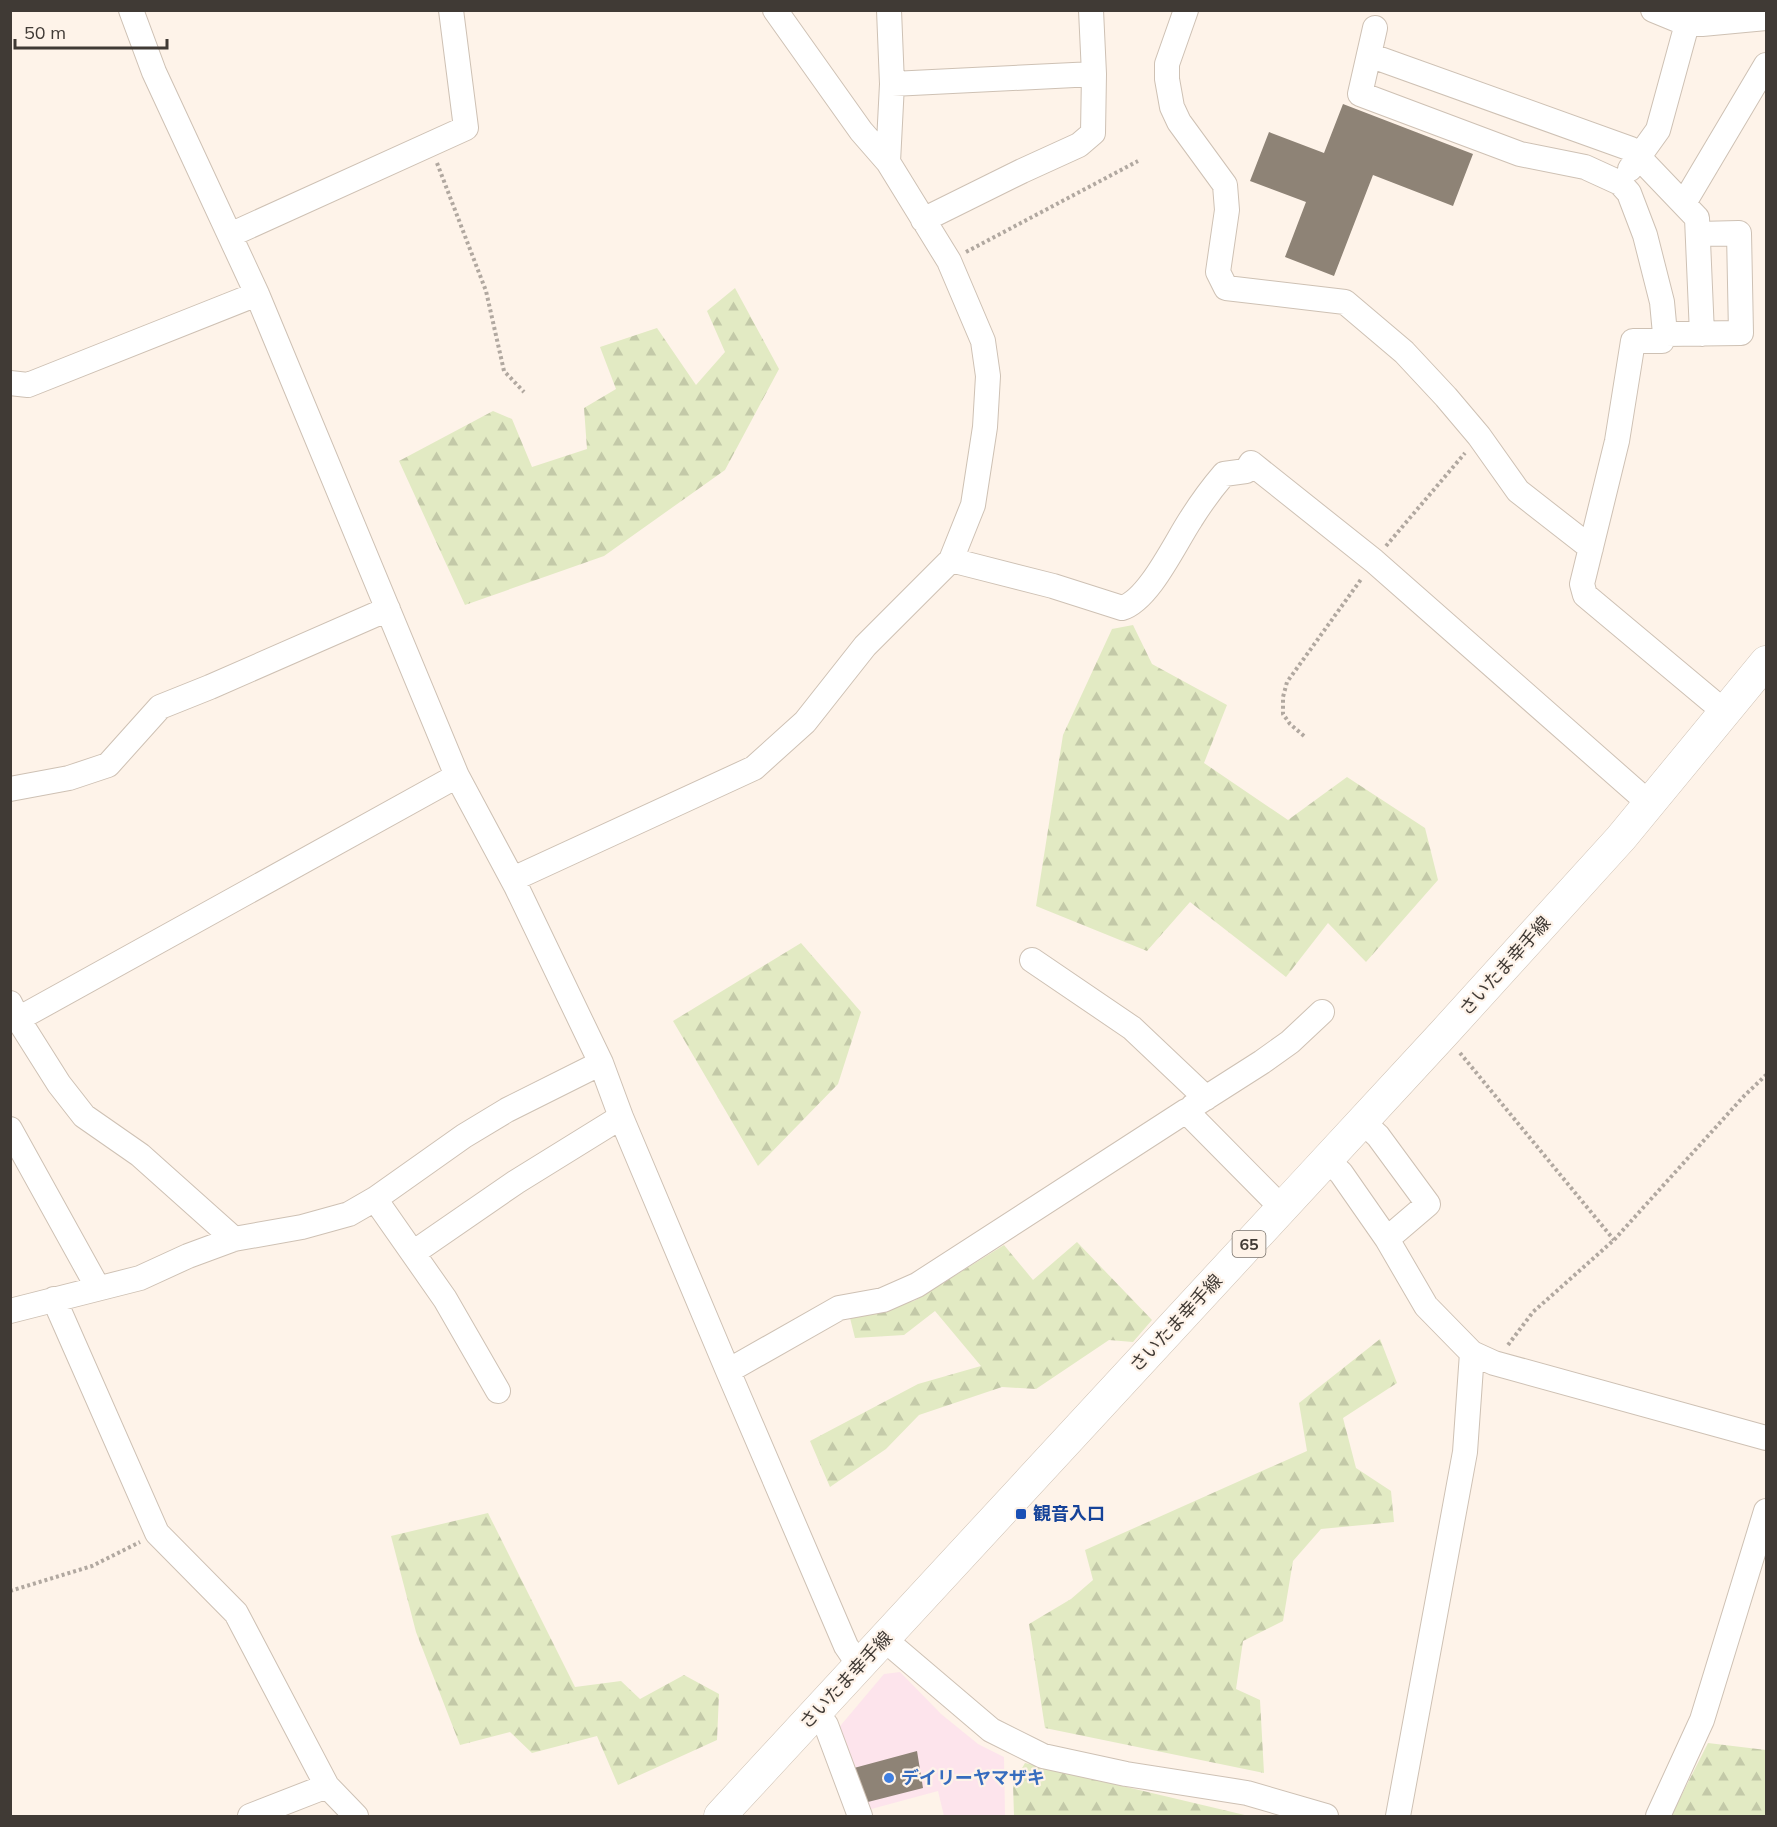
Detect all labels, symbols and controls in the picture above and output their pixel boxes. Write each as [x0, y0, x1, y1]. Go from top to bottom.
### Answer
scale bar [15, 12, 166, 50]
text: 50 m [24, 21, 66, 44]
street label: さいたま幸手線 [1454, 911, 1555, 1020]
road number: 65 [1232, 1231, 1266, 1257]
street label: さいたま幸手線 [1124, 1269, 1227, 1376]
place label: 観音入口 [1033, 1502, 1105, 1525]
marker: 観音入口 [1014, 1507, 1028, 1521]
street label: さいたま幸手線 [794, 1626, 897, 1733]
place label: デイリーヤマザキ [901, 1766, 1045, 1789]
marker: デイリーヤマザキ [882, 1771, 896, 1785]

